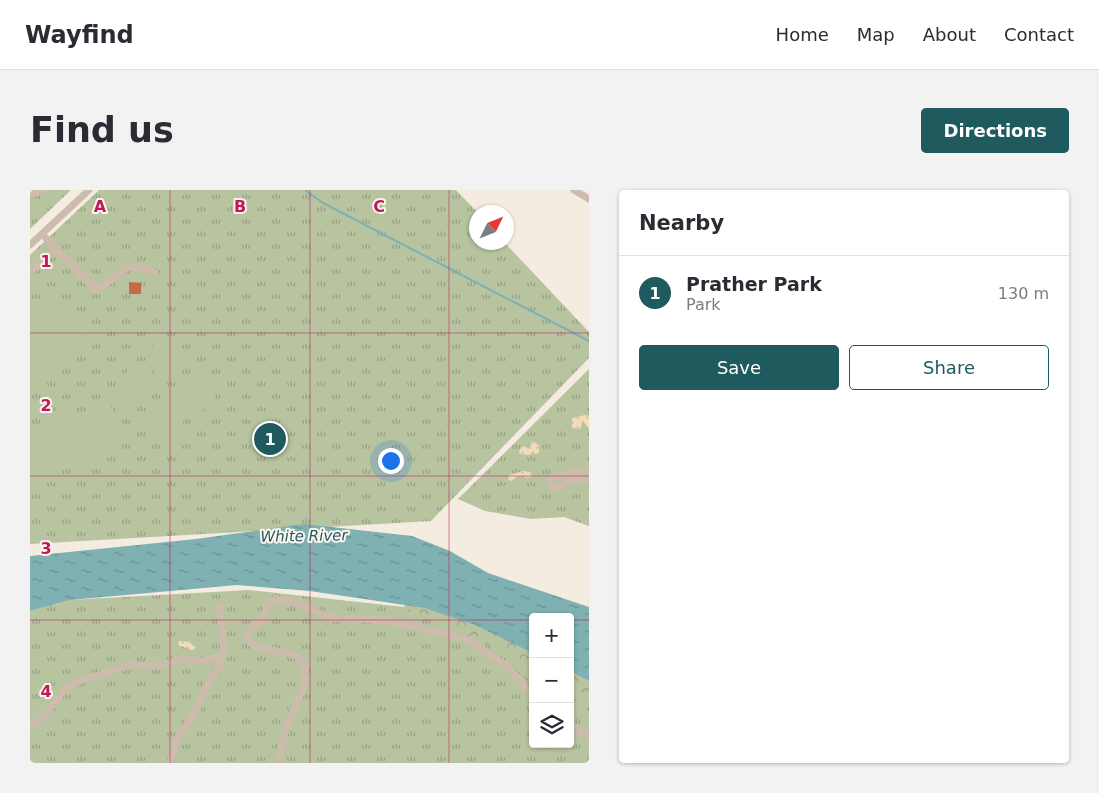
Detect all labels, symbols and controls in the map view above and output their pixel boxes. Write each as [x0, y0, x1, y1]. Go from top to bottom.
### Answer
text: Wayfind [25, 21, 134, 49]
text: Home [776, 24, 829, 45]
text: Map [857, 24, 895, 45]
text: About [923, 24, 976, 45]
text: Contact [1004, 24, 1074, 45]
button: Directions [921, 108, 1069, 153]
text: Find us [30, 110, 174, 150]
text: A [94, 197, 107, 216]
text: B [234, 197, 246, 216]
text: C [373, 197, 385, 216]
north arrow [469, 205, 514, 250]
text: Nearby [639, 211, 724, 235]
text: 1 [40, 252, 52, 271]
text: Prather Park [686, 273, 822, 295]
text: 1 [649, 284, 661, 303]
text: 130 m [998, 284, 1049, 303]
text: Park [686, 295, 721, 314]
button: Save [639, 345, 839, 390]
button: Share [849, 345, 1049, 390]
text: 2 [40, 396, 52, 415]
pin: 1 [254, 420, 286, 458]
your location [378, 448, 404, 474]
water label: White River [260, 526, 349, 546]
text: 3 [40, 539, 52, 558]
map controls [529, 613, 574, 748]
button: + [529, 613, 574, 658]
button: − [529, 658, 574, 703]
text: 4 [40, 682, 52, 701]
button: layers [529, 703, 574, 748]

